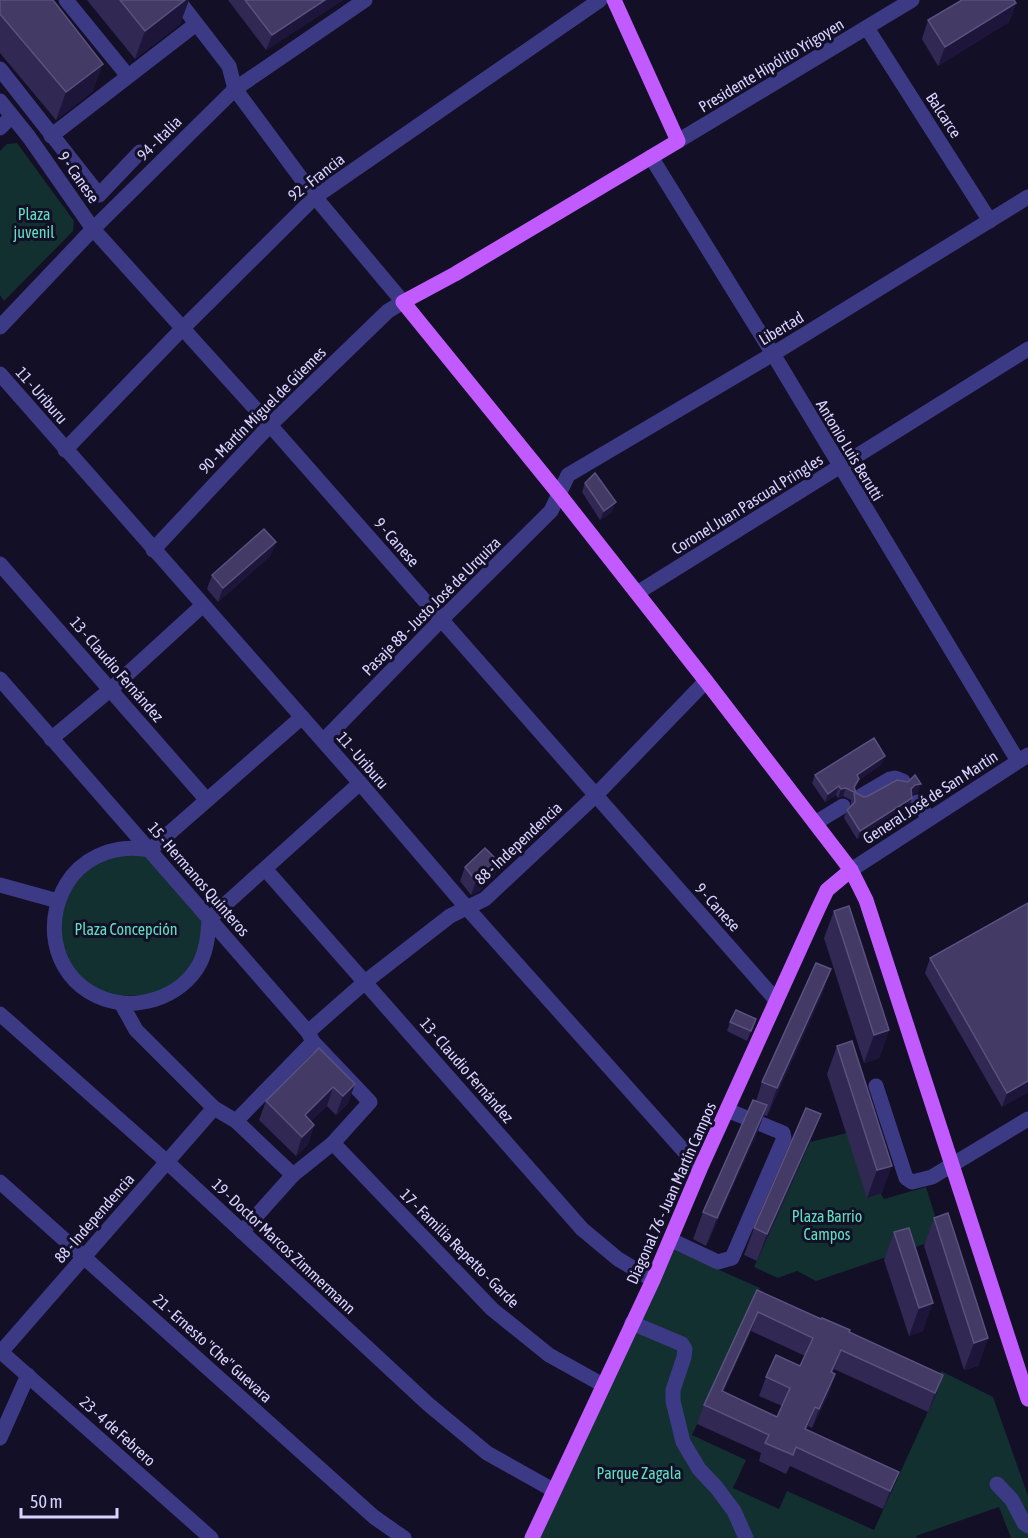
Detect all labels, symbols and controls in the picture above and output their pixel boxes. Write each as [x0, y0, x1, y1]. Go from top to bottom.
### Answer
street label: Presidente Hipólito Yrigoyen [695, 15, 847, 116]
street label: Balcarce [923, 89, 965, 141]
street label: 94 - Italia [133, 112, 185, 164]
street label: 9 - Canese [55, 148, 103, 206]
street label: 92 - Francia [284, 150, 348, 204]
park label: Plaza juvenil [13, 205, 55, 242]
street label: Libertad [755, 308, 807, 348]
street label: 90 - Martín Miguel de Güemes [195, 343, 330, 478]
street label: 11 - Uriburu [13, 363, 71, 427]
street label: Antonio Luis Berutti [813, 396, 887, 504]
street label: Coronel Juan Pascual Pringles [668, 450, 827, 559]
street label: 9 - Canese [371, 514, 423, 570]
street label: Pasaje 88 - Justo José de Urquiza [358, 533, 505, 680]
street label: 13 - Claudio Fernández [67, 613, 167, 725]
street label: 11 - Uriburu [334, 728, 392, 792]
street label: General José de San Martín [859, 747, 1001, 847]
street label: 88 - Independencia [471, 798, 566, 889]
street label: 15 - Hermanos Quinteros [145, 818, 254, 940]
street label: 9 - Canese [692, 879, 744, 935]
park label: Plaza Concepción [74, 920, 178, 939]
street label: 13 - Claudio Fernández [417, 1014, 517, 1126]
street label: Diagonal 76 - Juan Martín Campos [623, 1099, 720, 1287]
street label: 88 - Independencia [50, 1170, 138, 1267]
street label: 19 - Doctor Marcos Zimmermann [209, 1175, 359, 1317]
street label: 17 - Familia Repetto - Garde [396, 1185, 523, 1312]
park label: Plaza Barrio Campos [792, 1207, 862, 1244]
street label: 21 - Ernesto "Che" Guevara [150, 1290, 276, 1406]
street label: 23 - 4 de Febrero [77, 1392, 159, 1470]
park label: Parque Zagala [597, 1464, 681, 1483]
scale bar [21, 1481, 117, 1519]
text: 50 m [30, 1491, 62, 1512]

